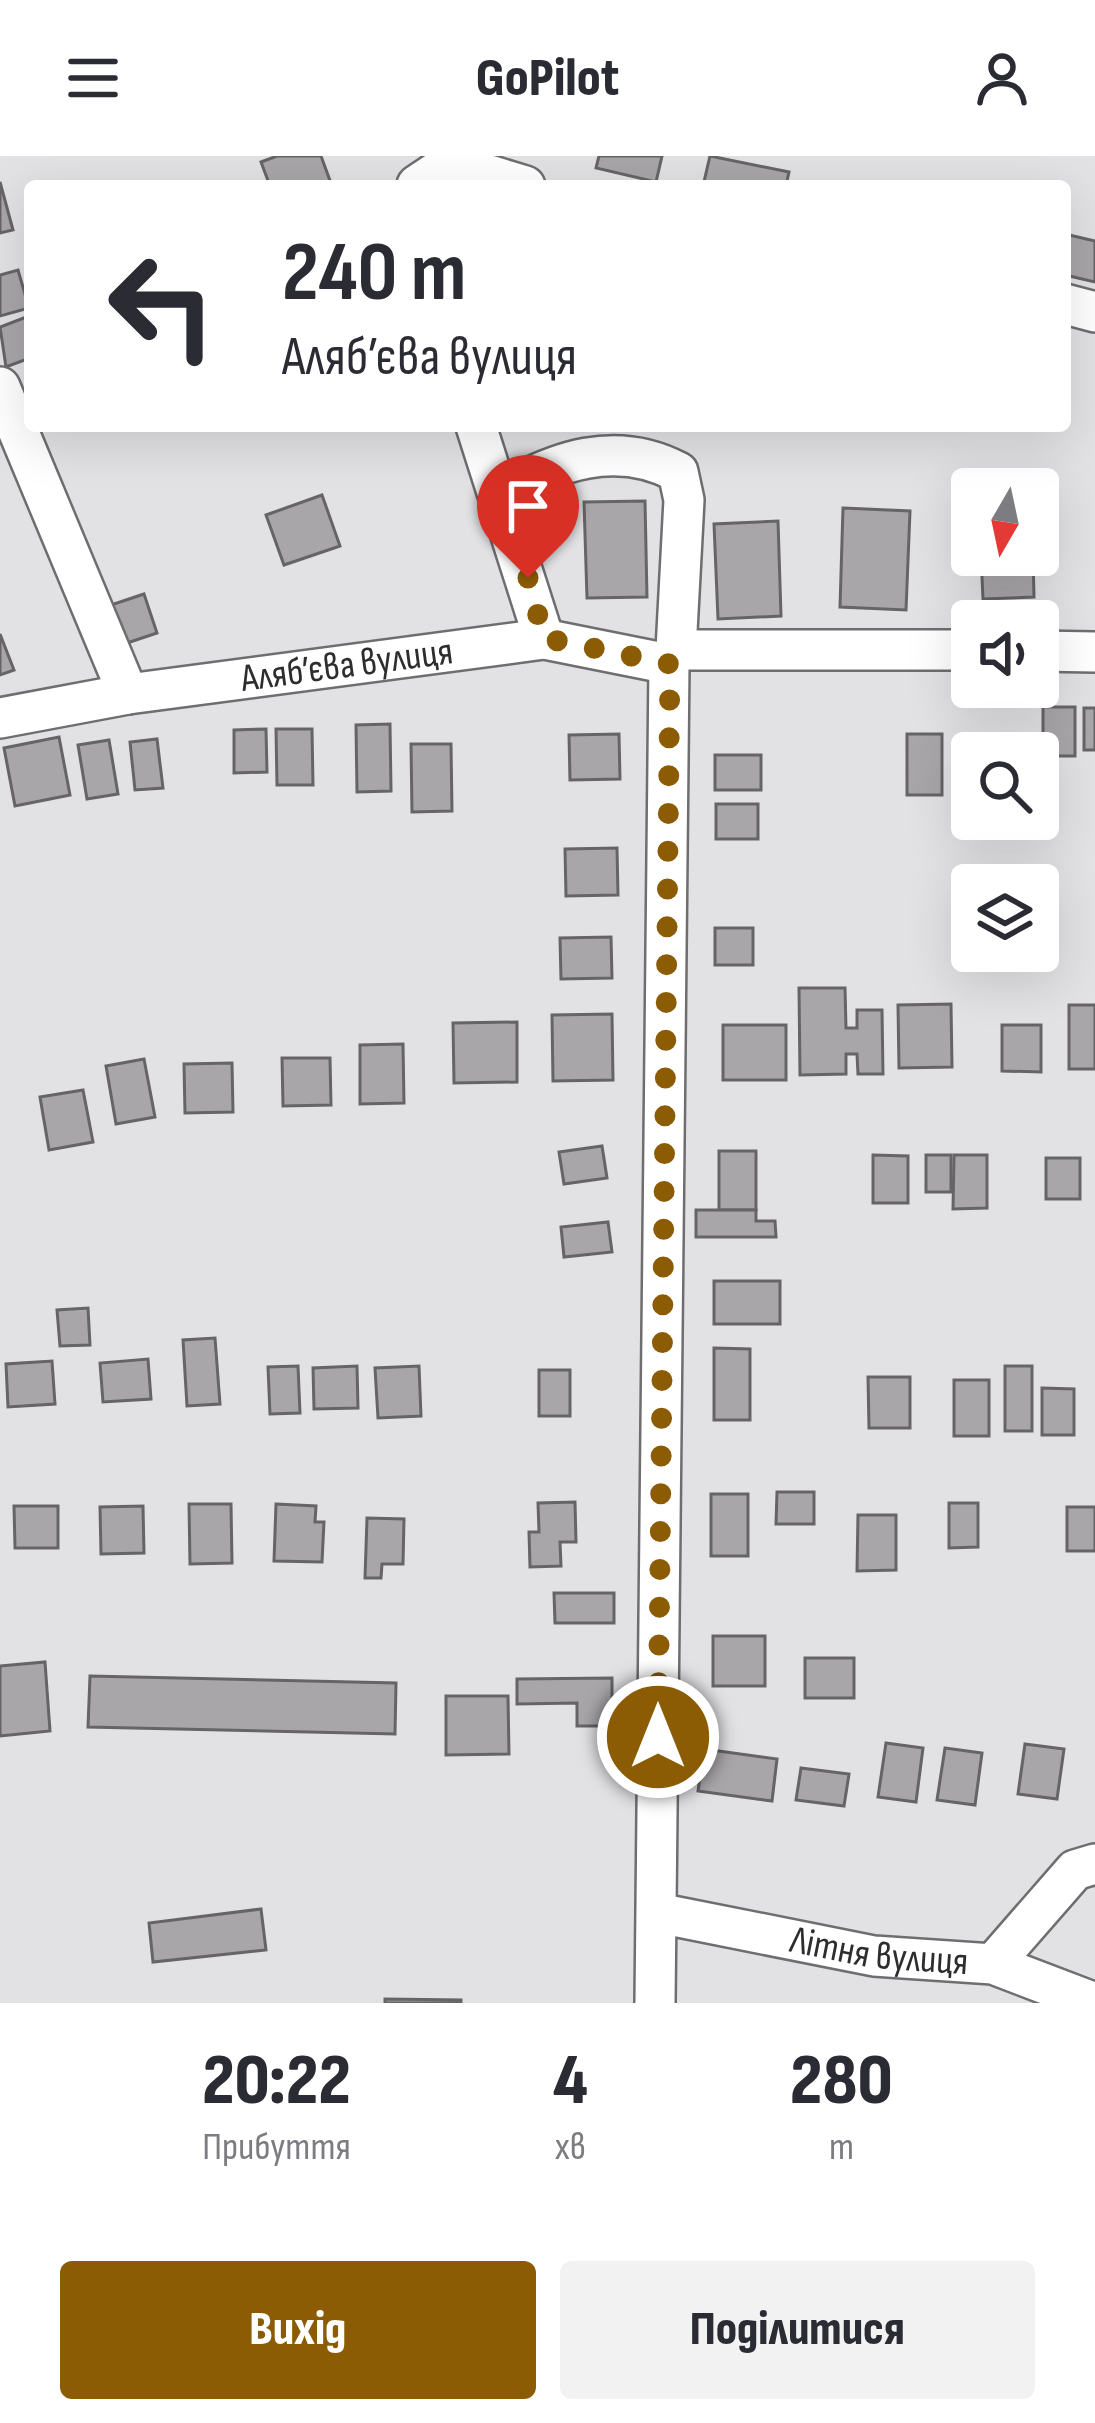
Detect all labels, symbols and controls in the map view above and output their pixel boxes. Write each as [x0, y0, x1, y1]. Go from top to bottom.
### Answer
icon: menu [60, 45, 126, 111]
icon: person [969, 45, 1035, 111]
text: GoPilot [476, 46, 619, 111]
text: 240 m [282, 223, 466, 324]
icon: left [84, 228, 240, 384]
text: Аляб’єва вулиця [282, 325, 577, 390]
pin [477, 455, 579, 578]
north arrow [951, 468, 1059, 576]
map controls [951, 468, 1059, 972]
icon: arrive [495, 473, 561, 539]
button: sound [951, 600, 1059, 708]
street label: Аляб’єва вулиця [237, 628, 456, 702]
button: search [951, 732, 1059, 840]
button: layers [951, 864, 1059, 972]
position arrow [595, 1674, 721, 1800]
street label: Літня вулиця [785, 1916, 970, 1986]
text: 20:22 [202, 2038, 351, 2125]
text: 4 [553, 2038, 588, 2125]
text: 280 [790, 2038, 893, 2125]
text: Прибуття [202, 2124, 351, 2171]
text: хв [555, 2124, 586, 2171]
text: m [829, 2124, 854, 2171]
button: Вихід [60, 2261, 536, 2399]
button: Поділитися [560, 2261, 1035, 2399]

